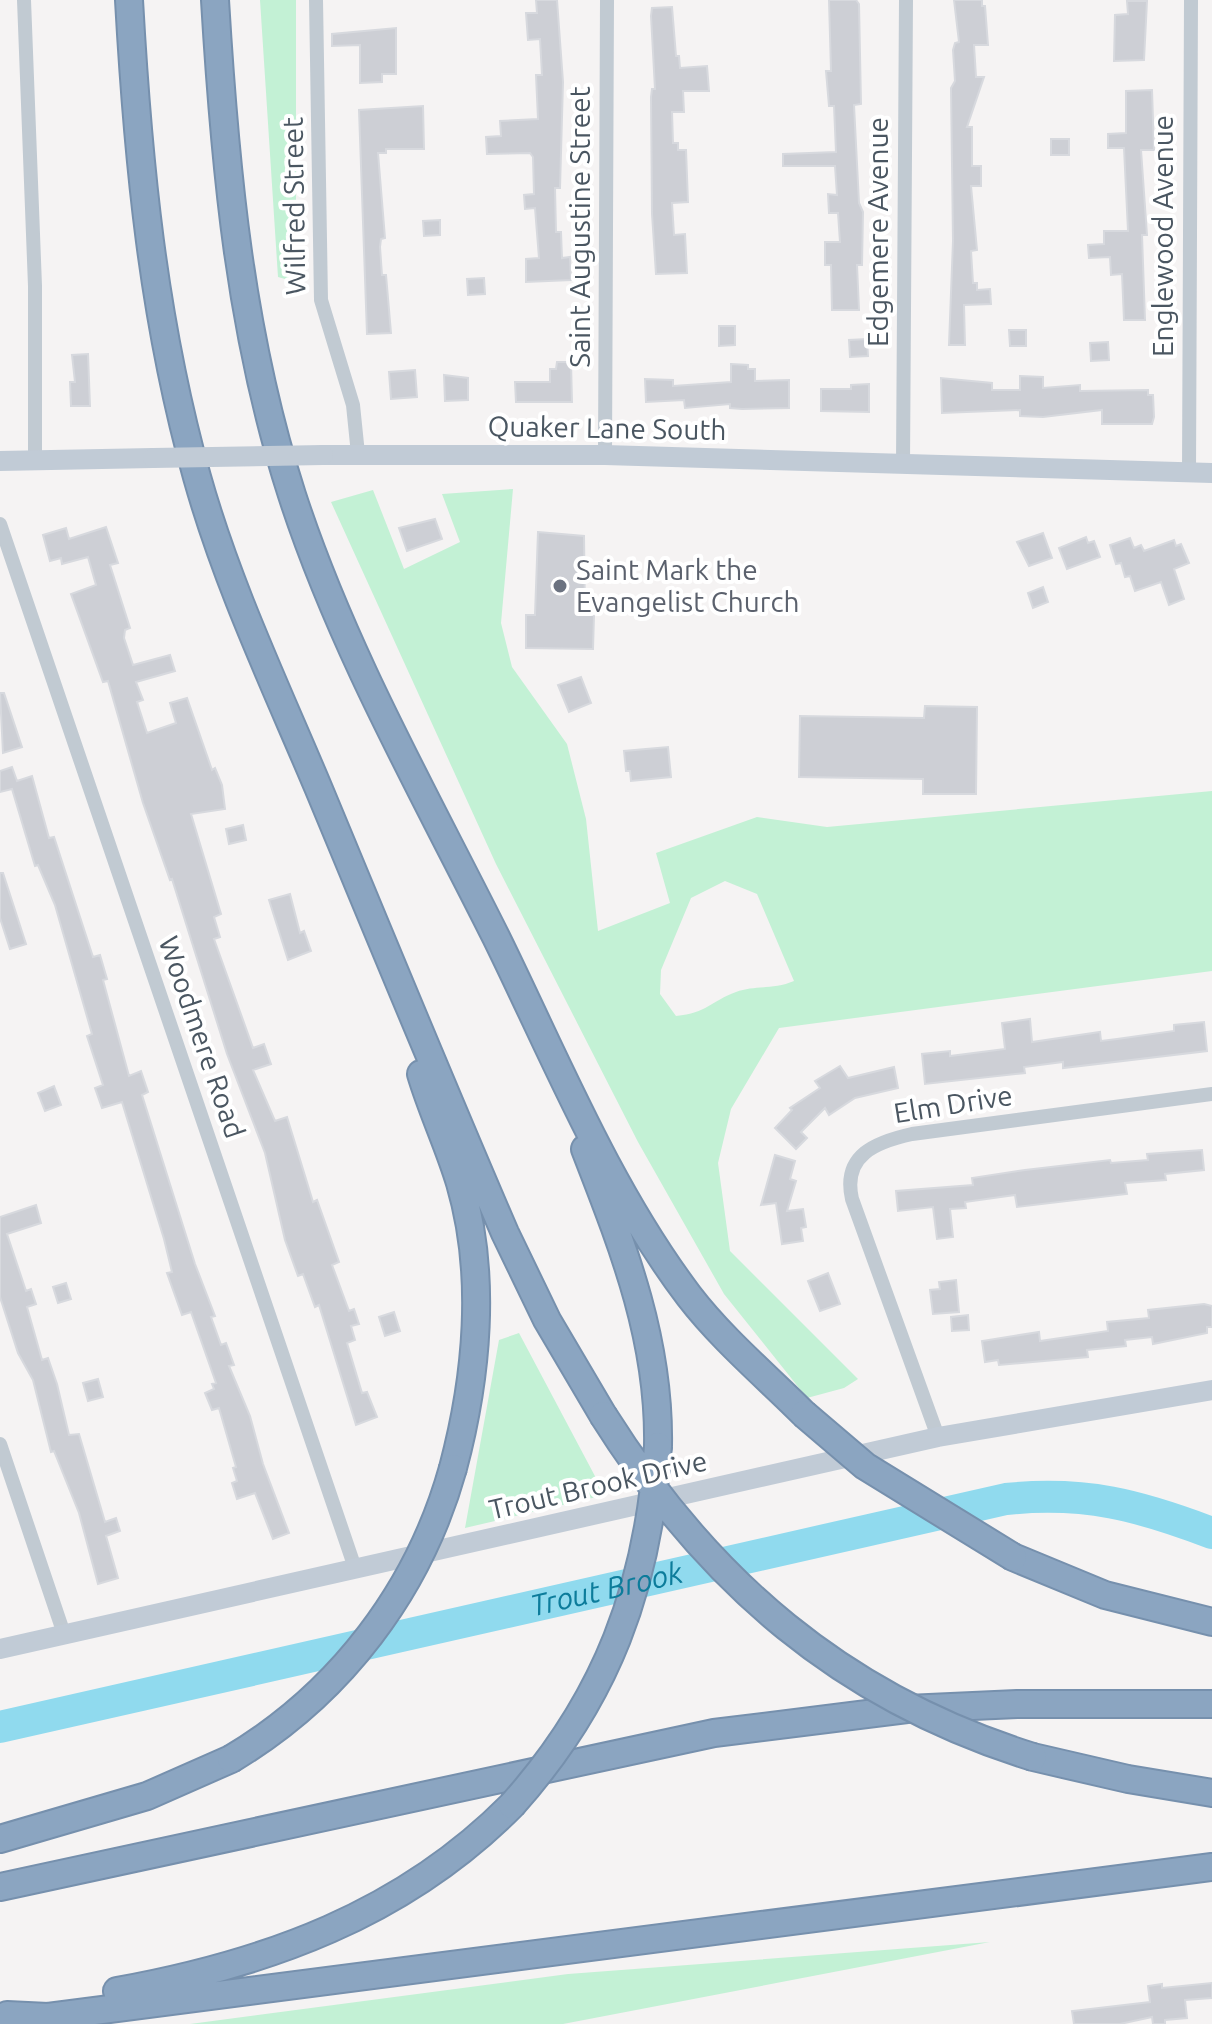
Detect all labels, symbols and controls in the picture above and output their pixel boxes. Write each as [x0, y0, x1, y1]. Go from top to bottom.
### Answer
street label: Saint Augustine Street [564, 86, 595, 368]
street label: Englewood Avenue [1147, 115, 1178, 357]
street label: Wilfred Street [276, 117, 311, 295]
street label: Edgemere Avenue [862, 117, 893, 347]
street label: Quaker Lane South [487, 410, 727, 445]
place label: Saint Mark the Evangelist Church [576, 554, 799, 617]
marker: Saint Mark the Evangelist Church [551, 577, 569, 595]
street label: Woodmere Road [153, 932, 252, 1142]
street label: Elm Drive [891, 1079, 1015, 1128]
street label: Trout Brook Drive [486, 1444, 710, 1525]
water label: Trout Brook [527, 1555, 686, 1622]

